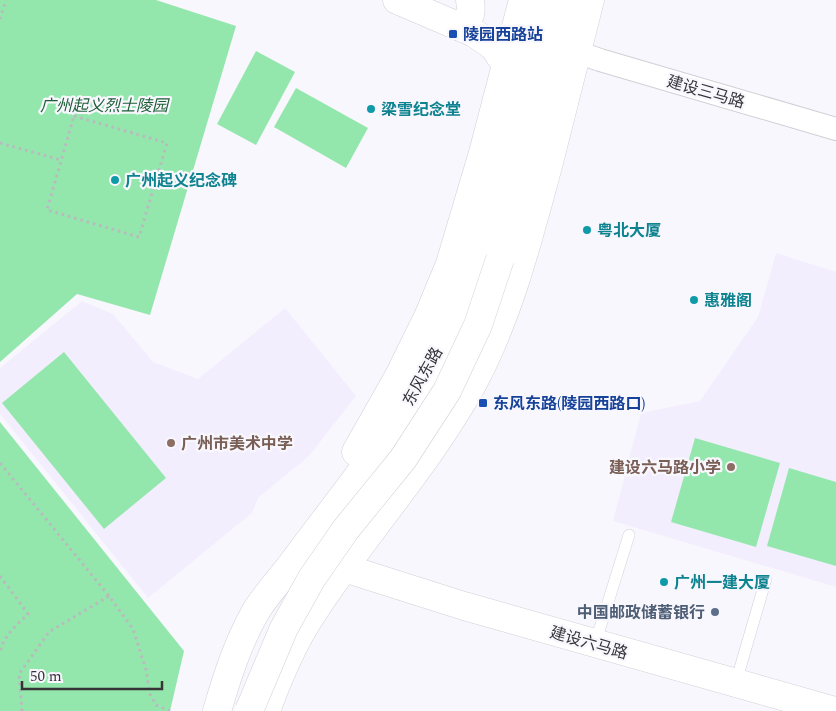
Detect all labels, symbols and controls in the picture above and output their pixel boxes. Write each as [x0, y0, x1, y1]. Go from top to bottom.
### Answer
place label: 陵园西路站 [463, 23, 543, 47]
marker: 陵园西路站 [447, 28, 459, 40]
street label: 建设三马路 [664, 69, 747, 115]
park label: 广州起义烈士陵园 [40, 94, 170, 118]
place label: 梁雪纪念堂 [381, 98, 461, 122]
marker: 梁雪纪念堂 [365, 103, 377, 115]
place label: 广州起义纪念碑 [125, 169, 237, 193]
marker: 广州起义纪念碑 [109, 174, 121, 186]
place label: 粤北大厦 [597, 219, 661, 243]
marker: 粤北大厦 [581, 224, 593, 236]
place label: 惠雅阁 [704, 289, 752, 313]
marker: 惠雅阁 [688, 294, 700, 306]
street label: 东风东路 [397, 343, 449, 410]
place label: 东风东路(陵园西路口) [493, 392, 645, 416]
marker: 东风东路(陵园西路口) [477, 397, 489, 409]
place label: 广州市美术中学 [181, 432, 293, 456]
marker: 广州市美术中学 [165, 437, 177, 449]
place label: 建设六马路小学 [609, 456, 721, 480]
marker: 建设六马路小学 [725, 461, 737, 473]
place label: 广州一建大厦 [674, 571, 770, 595]
marker: 广州一建大厦 [658, 576, 670, 588]
place label: 中国邮政储蓄银行 [577, 601, 705, 625]
marker: 中国邮政储蓄银行 [709, 606, 721, 618]
street label: 建设六马路 [547, 620, 630, 666]
scale bar [22, 658, 162, 690]
text: 50 m [30, 665, 62, 688]

